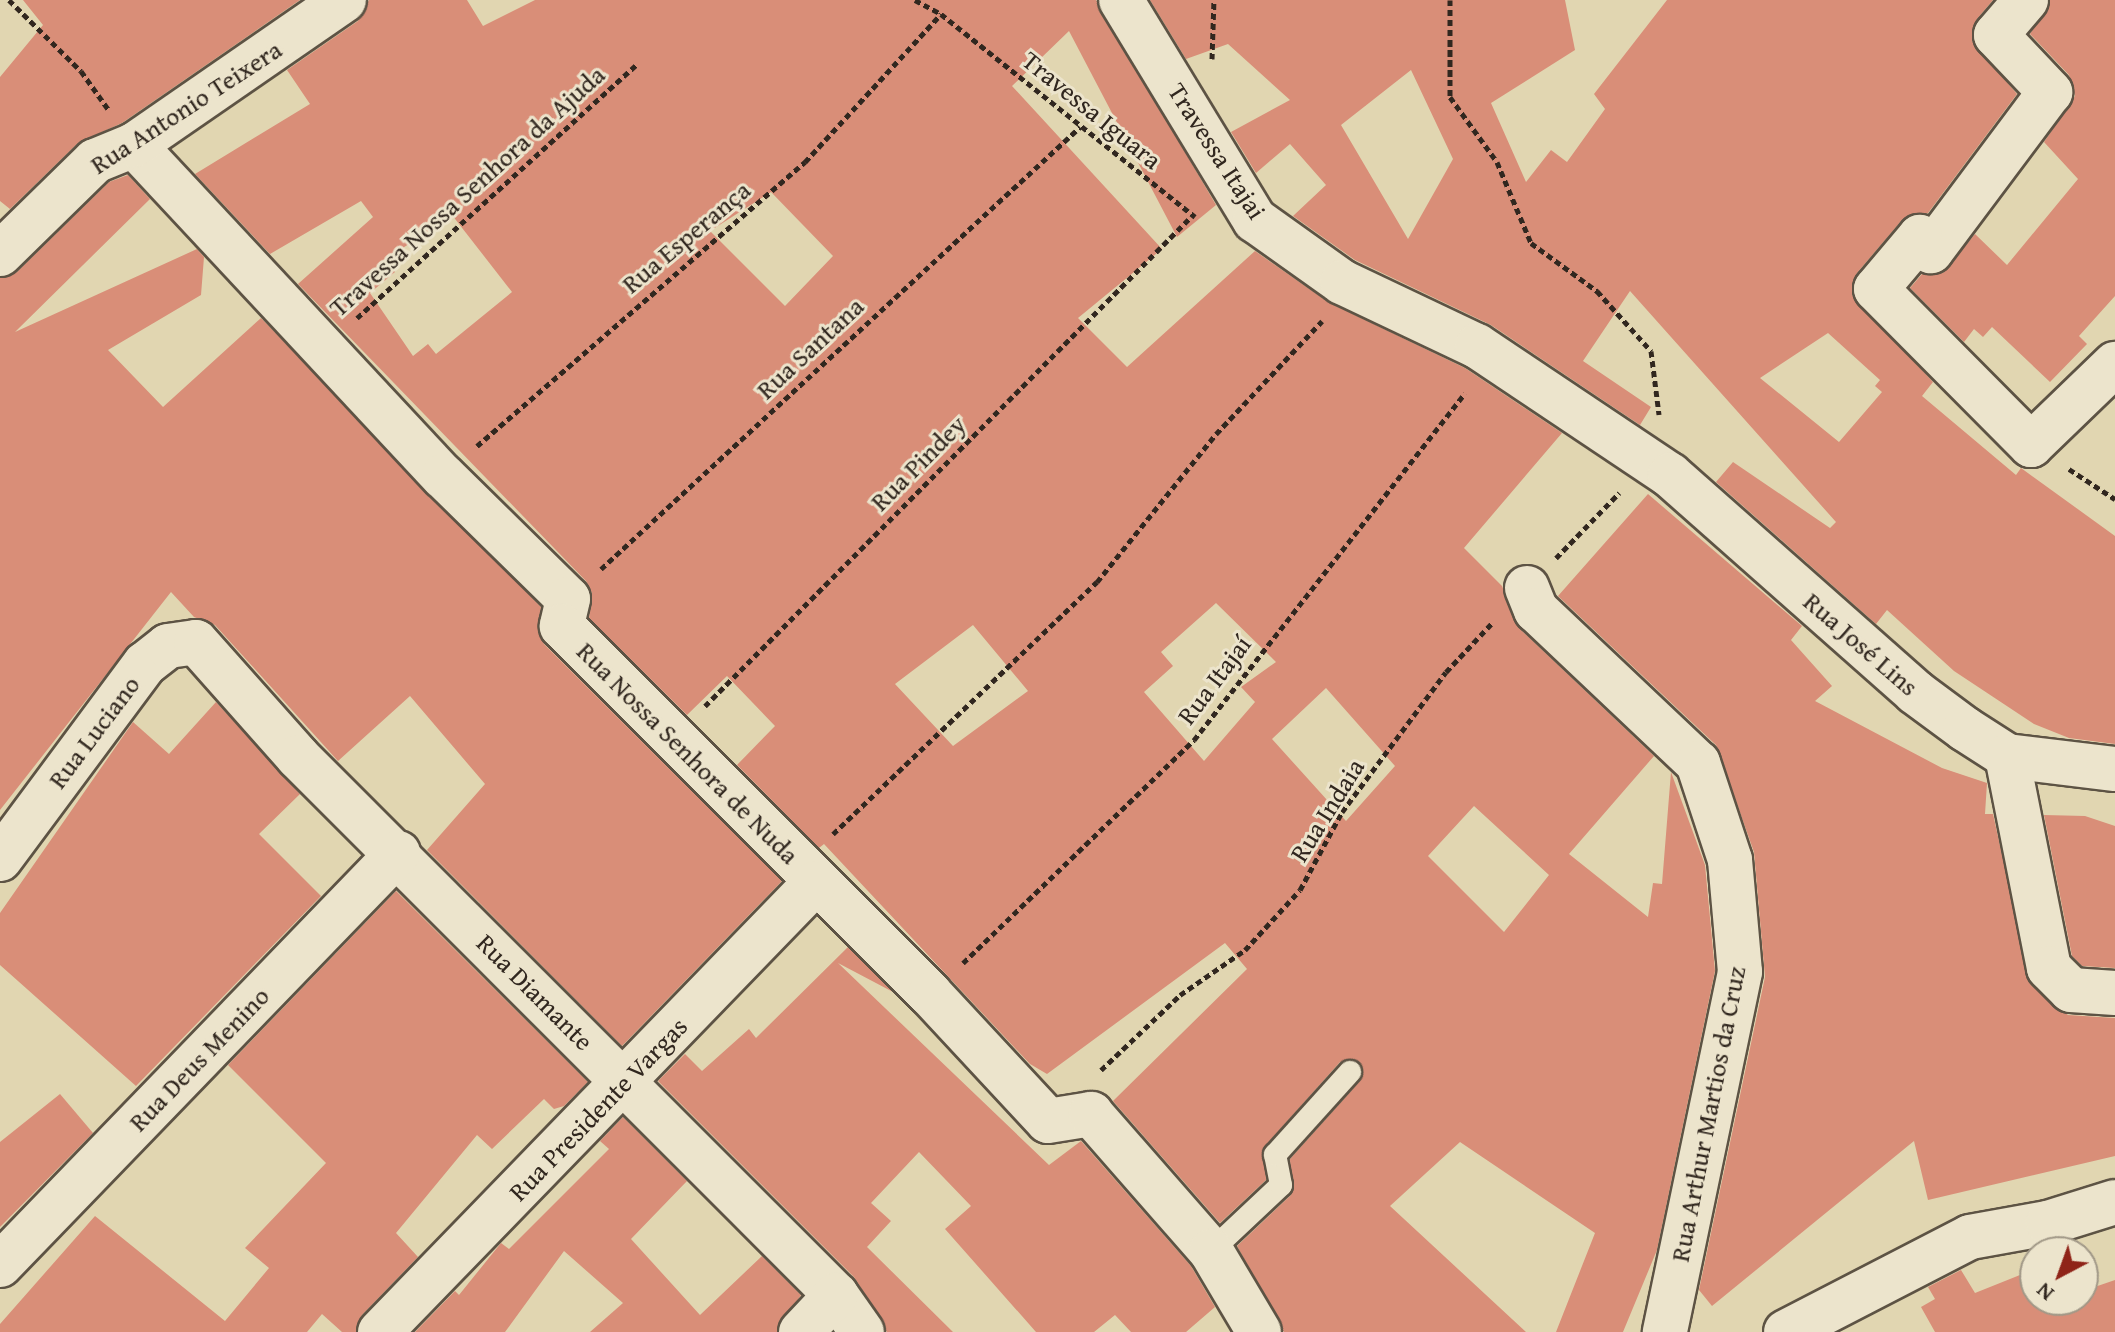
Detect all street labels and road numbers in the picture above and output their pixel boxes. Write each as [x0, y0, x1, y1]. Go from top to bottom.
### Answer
street label: Rua Antonio Teixera [85, 34, 287, 180]
street label: Travessa Iguara [1016, 44, 1168, 176]
street label: Travessa Nossa Senhora da Ajuda [323, 59, 611, 323]
street label: Travessa Itajai [1161, 77, 1273, 225]
street label: Rua Esperança [615, 174, 757, 300]
street label: Rua Santana [750, 291, 870, 405]
street label: Rua Pindey [864, 409, 972, 517]
street label: Rua José Lins [1797, 586, 1925, 702]
street label: Rua Itajaí [1171, 629, 1257, 731]
street label: Rua Nossa Senhora de Nuda [571, 636, 805, 870]
street label: Rua Luciano [42, 670, 146, 794]
street label: Rua Indaia [1283, 753, 1371, 867]
street label: Rua Diamante [470, 927, 600, 1057]
street label: Rua Arthur Martios da Cruz [1664, 964, 1752, 1264]
street label: Rua Deus Menino [122, 980, 276, 1138]
street label: Rua Presidente Vargas [502, 1011, 694, 1207]

